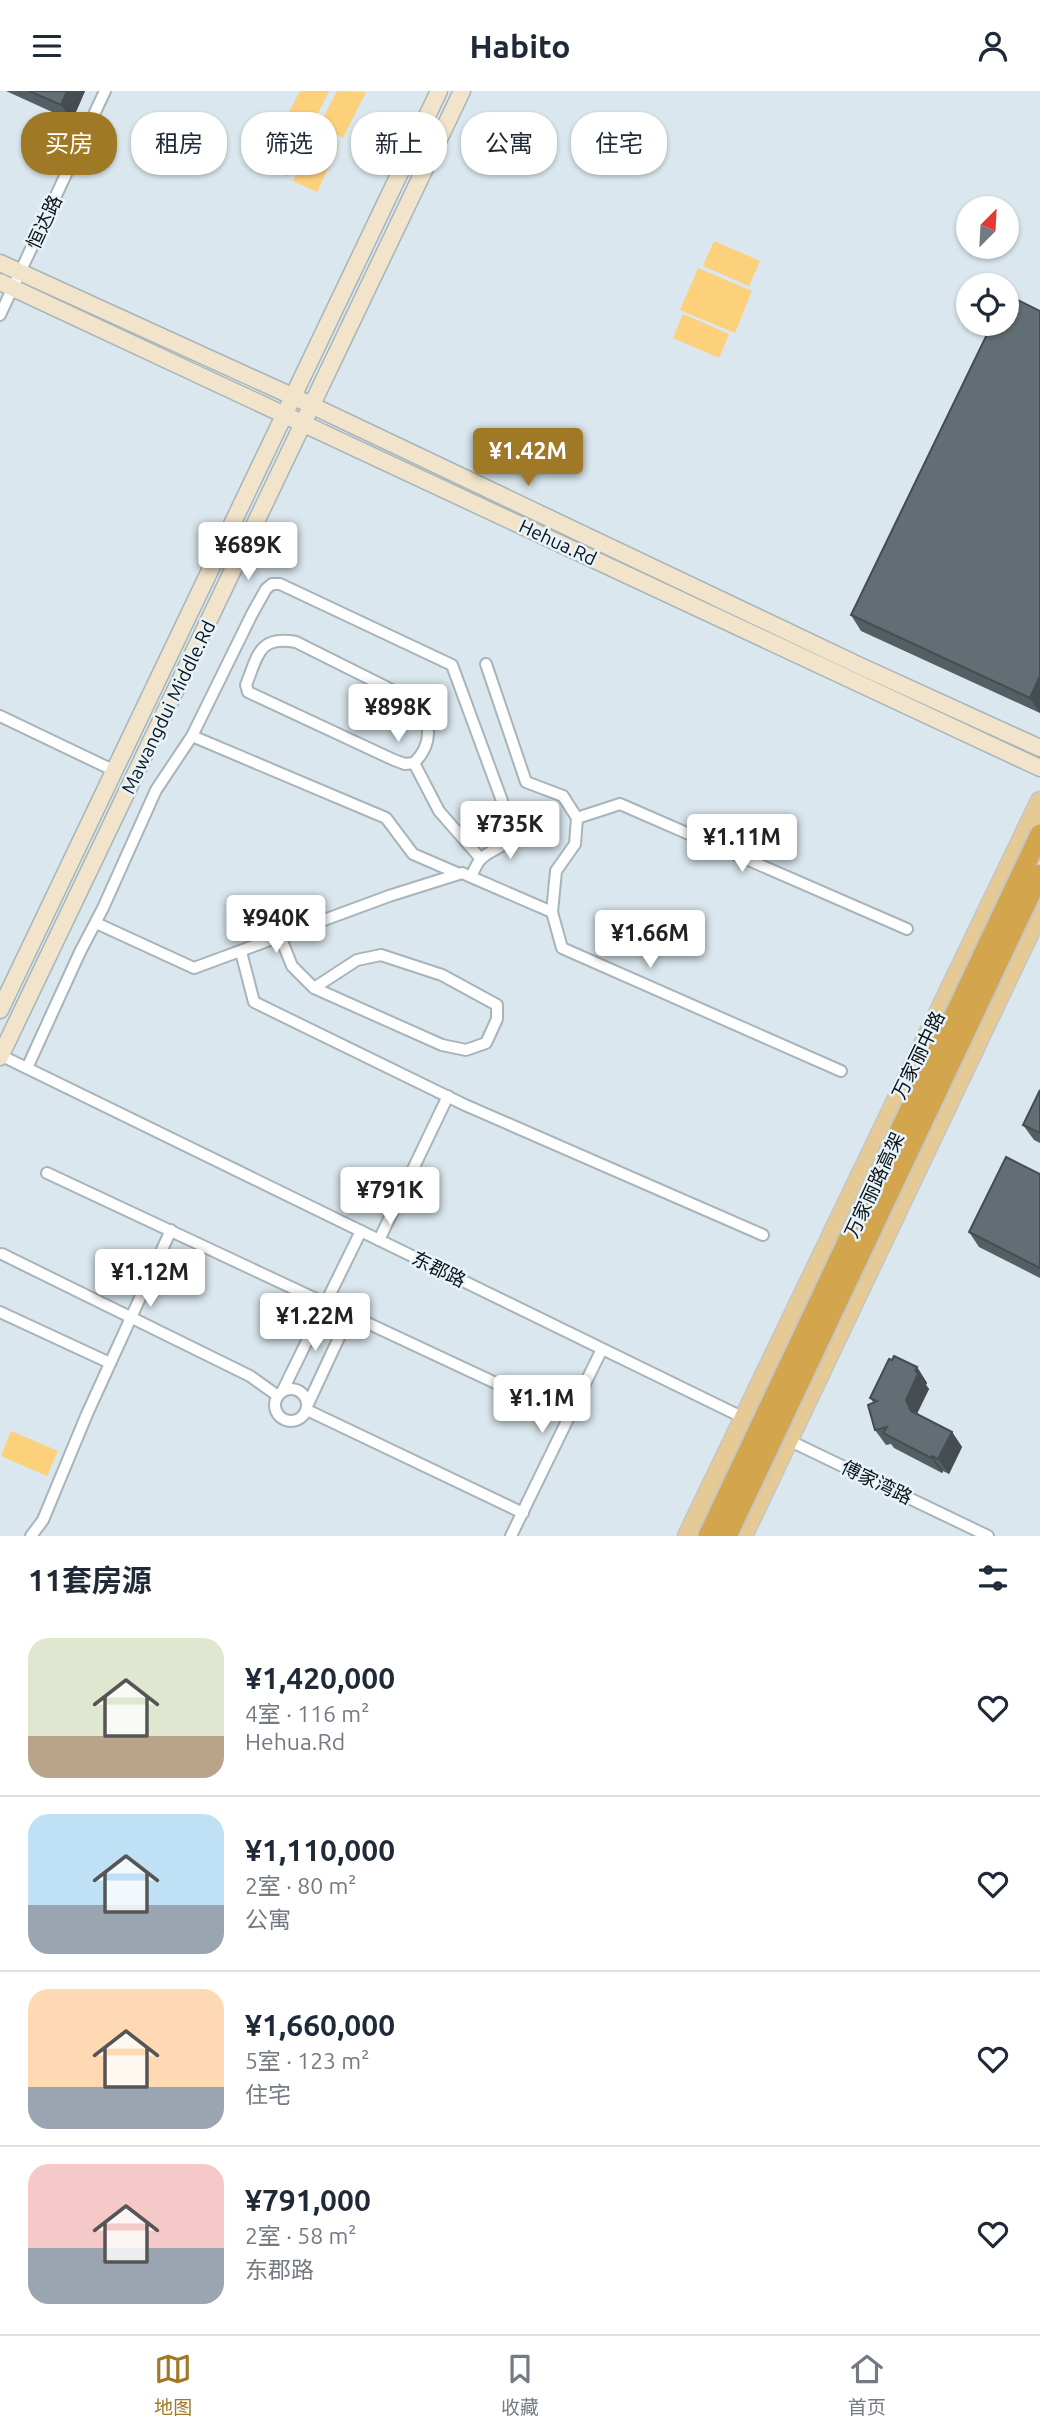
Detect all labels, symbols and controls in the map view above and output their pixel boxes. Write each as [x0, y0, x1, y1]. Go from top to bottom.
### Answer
icon: menu [28, 27, 66, 65]
icon: person [974, 27, 1012, 65]
text: Habito [469, 28, 571, 64]
chip: 买房 [21, 112, 117, 175]
chip: 租房 [131, 112, 227, 175]
chip: 筛选 [241, 112, 337, 175]
chip: 新上 [351, 112, 447, 175]
chip: 公寓 [461, 112, 557, 175]
chip: 住宅 [571, 112, 667, 175]
street label: 恒达路 [22, 192, 66, 252]
north arrow [956, 196, 1018, 259]
map controls [956, 196, 1019, 336]
button: locate [956, 273, 1019, 336]
pin: ¥1.42M [471, 429, 585, 488]
text: ¥1.42M [489, 438, 567, 463]
street label: Hehua.Rd [516, 515, 600, 569]
pin: ¥689K [199, 523, 297, 582]
text: ¥689K [214, 532, 282, 557]
street label: Mawangdui Middle.Rd [116, 617, 220, 797]
pin: ¥898K [349, 685, 447, 744]
text: ¥898K [364, 694, 432, 719]
pin: ¥735K [461, 801, 559, 861]
text: ¥735K [476, 811, 544, 836]
pin: ¥1.11M [685, 815, 799, 874]
text: ¥1.11M [703, 824, 781, 849]
pin: ¥940K [227, 895, 325, 955]
text: ¥940K [242, 905, 310, 930]
pin: ¥1.66M [593, 911, 707, 970]
text: ¥1.66M [611, 920, 689, 945]
street label: 万家丽中路 [887, 1007, 949, 1103]
street label: 万家丽路高架 [840, 1129, 908, 1241]
pin: ¥791K [341, 1167, 439, 1227]
text: ¥791K [356, 1177, 424, 1202]
street label: 东郡路 [409, 1247, 469, 1291]
pin: ¥1.12M [93, 1249, 207, 1309]
text: ¥1.12M [111, 1259, 189, 1284]
pin: ¥1.22M [258, 1293, 372, 1353]
text: ¥1.22M [276, 1303, 354, 1328]
pin: ¥1.1M [493, 1375, 591, 1435]
text: ¥1.1M [509, 1385, 575, 1410]
street label: 傅家湾路 [838, 1455, 916, 1509]
icon: filters [974, 1559, 1012, 1597]
text: 11套房源 [28, 1563, 152, 1597]
text: ¥1,420,000 [245, 1661, 395, 1695]
icon: home [84, 1666, 168, 1750]
icon: heart [974, 1689, 1012, 1727]
text: 4室 · 116 m² [245, 1701, 369, 1726]
text: Hehua.Rd [245, 1729, 345, 1754]
text: ¥1,110,000 [245, 1833, 395, 1867]
icon: home [84, 1842, 168, 1926]
icon: heart [974, 1865, 1012, 1903]
text: 2室 · 80 m² [245, 1873, 356, 1898]
text: 公寓 [245, 1907, 291, 1932]
text: ¥1,660,000 [245, 2008, 395, 2042]
icon: home [84, 2017, 168, 2101]
icon: heart [974, 2040, 1012, 2078]
text: 5室 · 123 m² [245, 2048, 369, 2073]
text: 住宅 [245, 2082, 291, 2107]
text: ¥791,000 [245, 2183, 371, 2217]
icon: home [84, 2192, 168, 2276]
icon: heart [974, 2215, 1012, 2253]
text: 2室 · 58 m² [245, 2223, 356, 2248]
text: 东郡路 [245, 2257, 314, 2282]
tab: 地图 [154, 2350, 192, 2419]
tab: 收藏 [501, 2350, 539, 2419]
tab: 首页 [848, 2350, 886, 2419]

